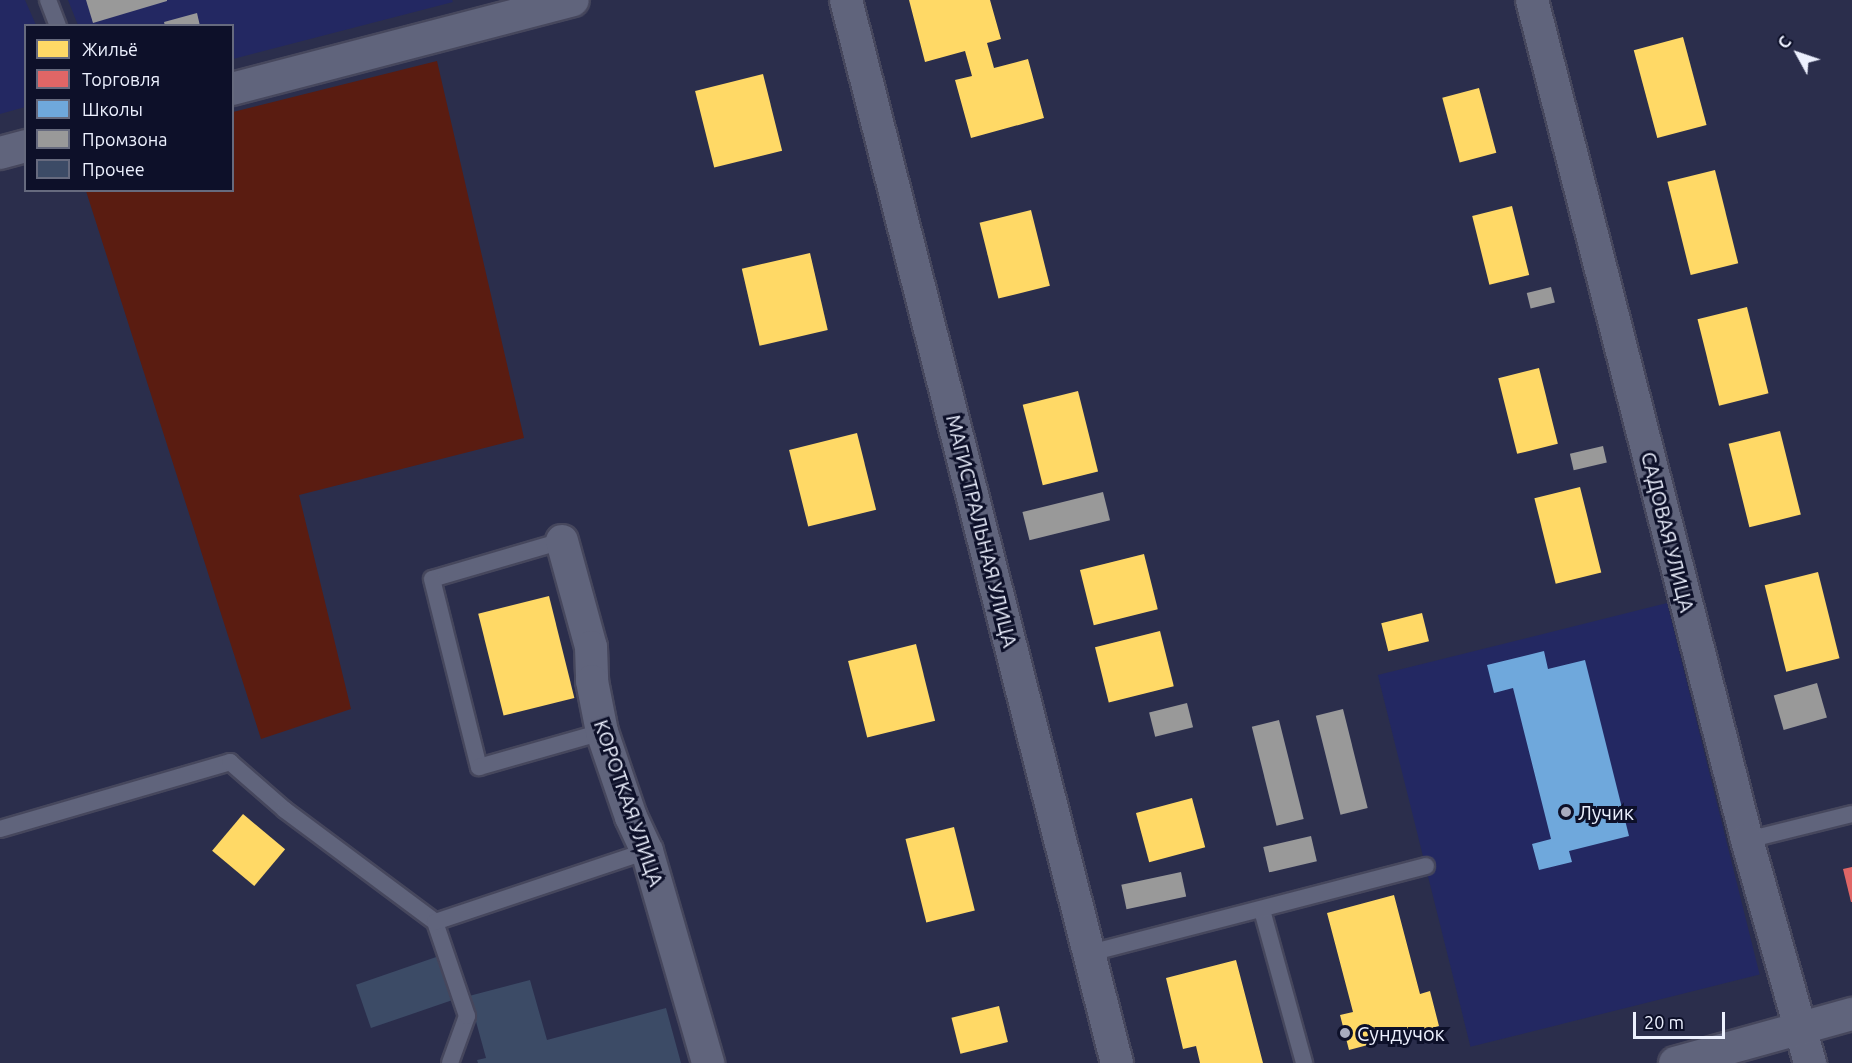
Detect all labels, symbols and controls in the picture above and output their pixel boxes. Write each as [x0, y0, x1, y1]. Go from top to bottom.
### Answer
legend [24, 24, 234, 192]
north arrow [1768, 24, 1828, 84]
text: С [1774, 33, 1794, 52]
text: Жильё [82, 39, 138, 59]
text: Торговля [82, 69, 160, 89]
text: Школы [82, 99, 143, 119]
text: Промзона [82, 129, 167, 149]
text: Прочее [82, 159, 145, 179]
street label: МАГИСТРАЛЬНАЯ УЛИЦА [941, 412, 1023, 650]
street label: САДОВАЯ УЛИЦА [1636, 449, 1700, 615]
street label: КОРОТКАЯ УЛИЦА [589, 717, 669, 889]
place label: Лучик [1578, 800, 1634, 824]
marker: Лучик [1559, 805, 1573, 819]
scale bar [1636, 1000, 1728, 1038]
text: 20 m [1644, 1012, 1684, 1032]
place label: Сундучок [1357, 1021, 1445, 1045]
marker: Сундучок [1338, 1026, 1352, 1040]

